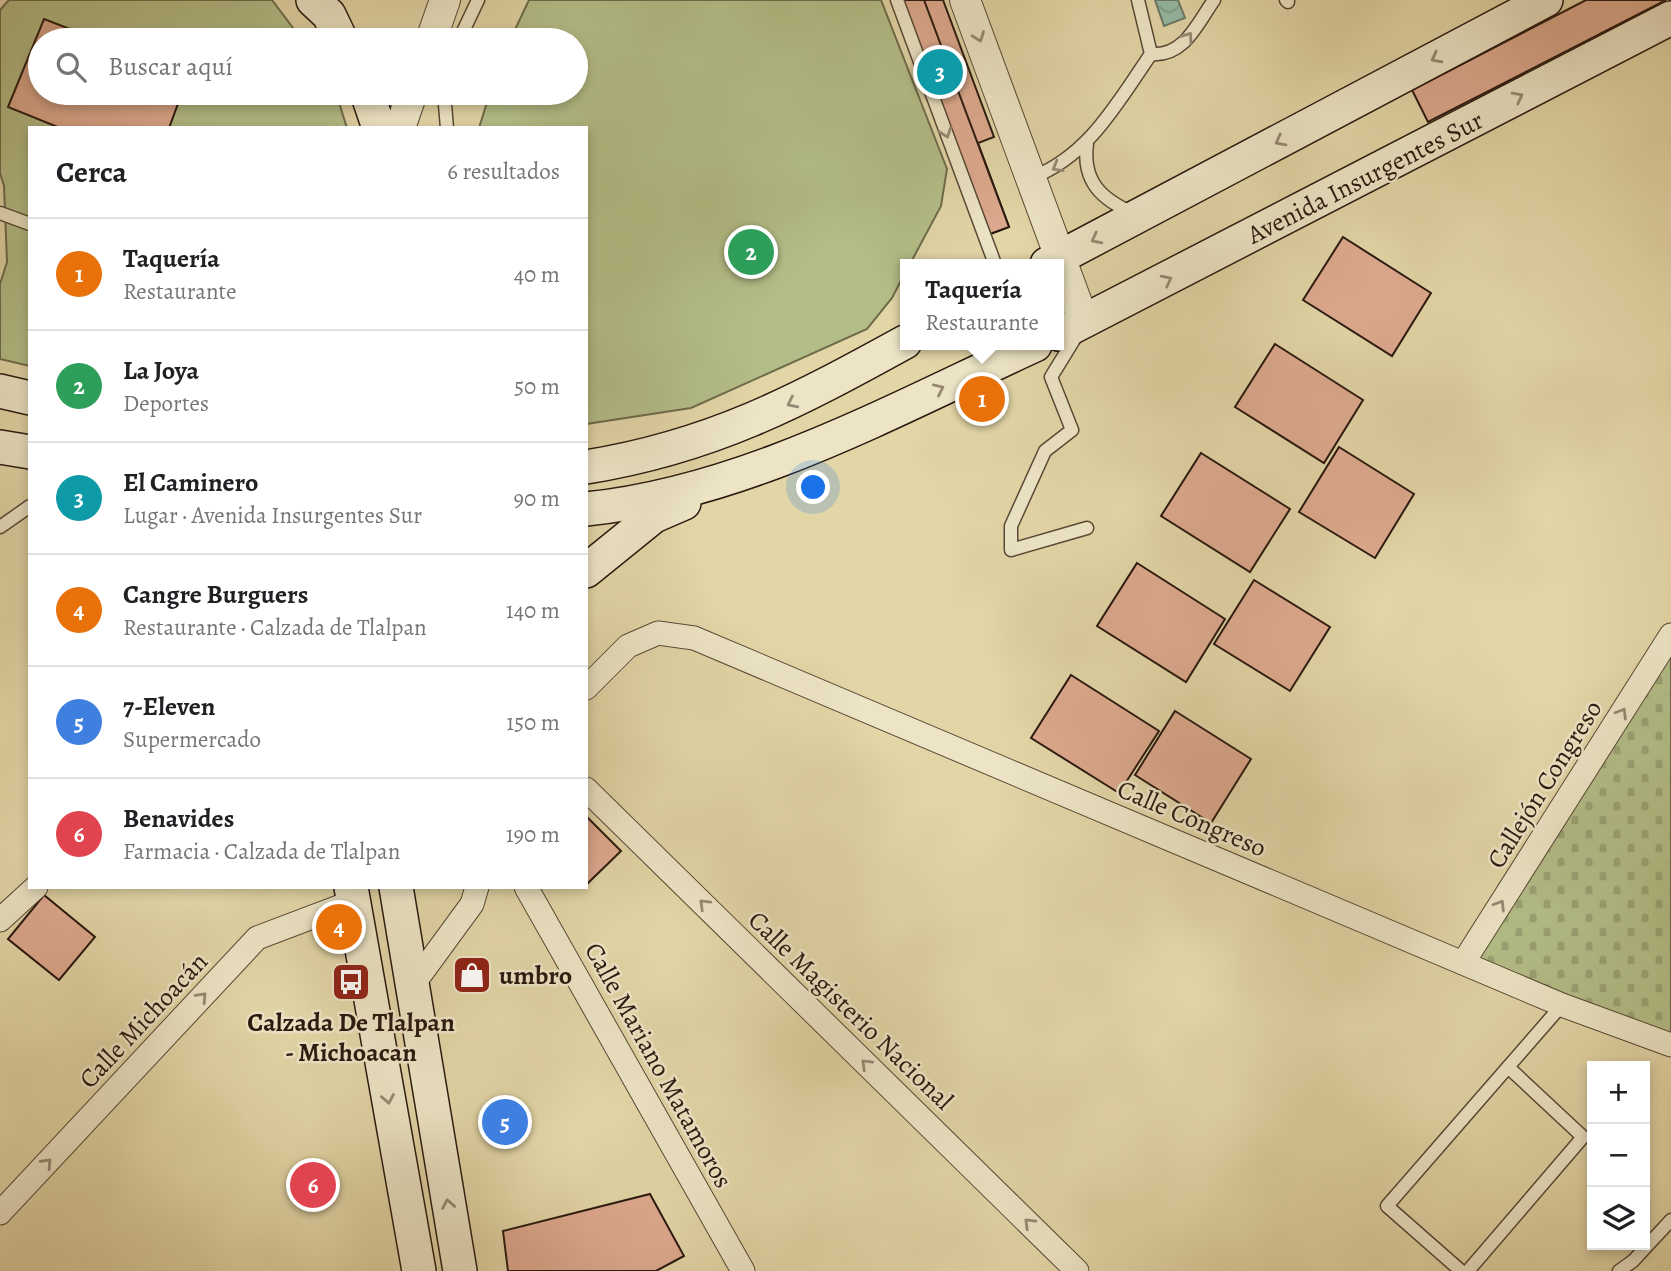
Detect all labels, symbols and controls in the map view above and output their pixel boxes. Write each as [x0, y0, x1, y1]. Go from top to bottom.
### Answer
search box [28, 28, 588, 105]
one-way arrow [971, 31, 985, 43]
one-way arrow [1180, 32, 1192, 45]
pin: 3 [917, 46, 963, 98]
icon: search [52, 48, 90, 86]
text: Buscar aquí [108, 49, 233, 84]
one-way arrow [1431, 50, 1444, 64]
one-way arrow [1511, 92, 1523, 106]
street label: Avenida Insurgentes Sur [1240, 103, 1489, 253]
one-way arrow [938, 126, 952, 138]
one-way arrow [1275, 133, 1287, 146]
text: Cerca [56, 152, 127, 192]
text: 6 resultados [447, 156, 560, 187]
one-way arrow [1051, 159, 1064, 172]
pin: 2 [728, 226, 774, 278]
one-way arrow [1091, 231, 1103, 244]
text: Taquería [123, 241, 220, 276]
text: 1 [75, 259, 83, 290]
text: 40 m [514, 259, 560, 290]
popup [900, 259, 1064, 350]
text: Taquería [925, 272, 1022, 307]
one-way arrow [1160, 274, 1172, 288]
text: Restaurante [123, 276, 236, 307]
text: Restaurante [925, 307, 1039, 338]
text: La Joya [123, 353, 199, 388]
text: 2 [73, 371, 85, 402]
text: 50 m [514, 371, 560, 402]
pin: 1 [959, 373, 1005, 425]
one-way arrow [932, 383, 944, 397]
text: Deportes [123, 388, 209, 419]
one-way arrow [787, 394, 799, 408]
text: El Caminero [123, 465, 258, 500]
your location [796, 470, 830, 504]
text: 3 [74, 483, 84, 514]
text: 90 m [514, 483, 560, 514]
text: Lugar · Avenida Insurgentes Sur [123, 500, 422, 531]
text: Cangre Burguers [123, 577, 308, 612]
text: 4 [74, 595, 84, 626]
text: 140 m [506, 595, 560, 626]
text: Restaurante · Calzada de Tlalpan [123, 612, 427, 643]
text: 7-Eleven [123, 689, 215, 724]
street label: Callejón Congreso [1479, 693, 1610, 875]
text: 5 [74, 707, 84, 738]
text: 150 m [506, 707, 560, 738]
one-way arrow [1613, 708, 1626, 721]
text: Supermercado [123, 724, 261, 755]
street label: Calle Congreso [1112, 771, 1272, 866]
text: Benavides [123, 801, 234, 836]
text: 6 [74, 819, 84, 850]
text: 190 m [506, 819, 560, 850]
text: Farmacia · Calzada de Tlalpan [123, 836, 400, 867]
one-way arrow [699, 900, 712, 913]
one-way arrow [1491, 900, 1504, 913]
pin: 4 [316, 901, 362, 953]
street label: Calle Magisterio Nacional [740, 903, 961, 1118]
street label: Calle Mariano Matamoros [576, 936, 741, 1194]
street label: Calle Michoacán [71, 945, 216, 1096]
shop icon: umbro [451, 954, 493, 996]
place label: umbro [499, 958, 572, 993]
bus stop icon: Calzada De Tlalpan - Michoacan [330, 961, 372, 1003]
one-way arrow [193, 992, 206, 1005]
place label: Calzada De Tlalpan - Michoacan [247, 1005, 455, 1070]
one-way arrow [862, 1059, 875, 1072]
map controls [1587, 1061, 1650, 1250]
button: + [1587, 1061, 1650, 1124]
one-way arrow [379, 1093, 394, 1105]
pin: 5 [482, 1096, 528, 1148]
button: − [1587, 1124, 1650, 1187]
one-way arrow [38, 1159, 51, 1172]
pin: 6 [290, 1159, 336, 1211]
button: layers [1587, 1187, 1650, 1250]
one-way arrow [442, 1198, 457, 1210]
one-way arrow [1024, 1219, 1037, 1232]

